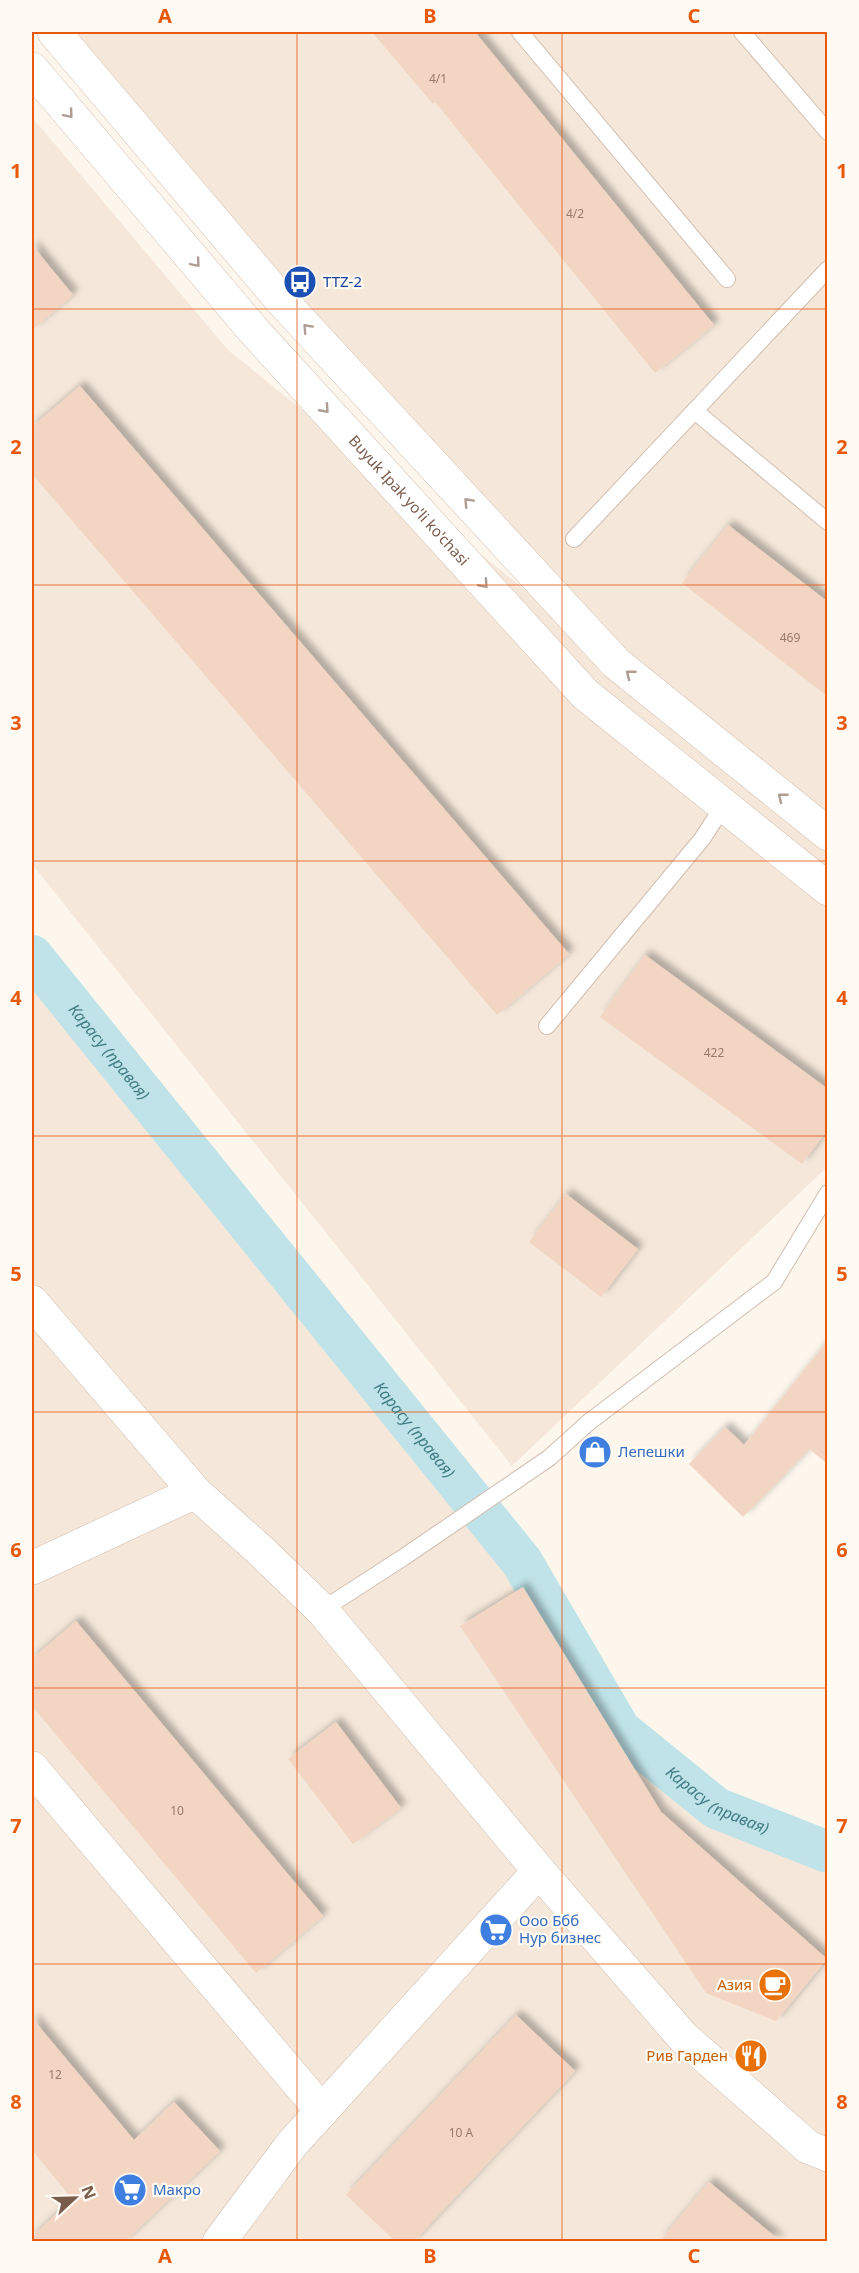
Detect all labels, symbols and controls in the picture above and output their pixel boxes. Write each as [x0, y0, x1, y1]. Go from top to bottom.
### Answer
text: A [158, 2, 172, 29]
text: B [423, 2, 437, 29]
text: C [688, 2, 701, 29]
house number: 4/1 [429, 70, 447, 87]
one-way arrow [62, 107, 73, 118]
text: 1 [10, 157, 22, 184]
text: 1 [836, 157, 848, 184]
house number: 4/2 [566, 205, 584, 222]
one-way arrow [188, 256, 199, 267]
bus stop icon: TTZ-2 [282, 264, 318, 300]
place label: TTZ-2 [323, 271, 362, 291]
one-way arrow [303, 324, 314, 335]
one-way arrow [318, 402, 329, 413]
street label: Buyuk Ipak yo'li ko'chasi [345, 431, 474, 569]
text: 2 [10, 433, 22, 460]
text: 2 [836, 433, 848, 460]
one-way arrow [464, 498, 475, 509]
one-way arrow [477, 577, 488, 588]
house number: 469 [780, 629, 800, 646]
one-way arrow [626, 671, 637, 682]
text: 3 [10, 709, 22, 736]
text: 3 [836, 709, 848, 736]
one-way arrow [778, 793, 789, 804]
text: 4 [10, 984, 22, 1011]
text: 4 [836, 984, 848, 1011]
water label: Карасу (правая) [64, 999, 155, 1104]
house number: 422 [704, 1044, 724, 1061]
text: 5 [10, 1260, 22, 1287]
text: 5 [836, 1260, 848, 1287]
water label: Карасу (правая) [369, 1377, 460, 1482]
shop icon: Лепешки [577, 1434, 613, 1470]
place label: Лепешки [618, 1441, 685, 1461]
text: 6 [10, 1536, 22, 1563]
text: 6 [836, 1536, 848, 1563]
water label: Карасу (правая) [661, 1761, 772, 1839]
house number: 10 [170, 1802, 184, 1819]
text: 7 [10, 1812, 22, 1839]
text: 7 [836, 1812, 848, 1839]
place label: Ооо Ббб Нур бизнес [519, 1910, 601, 1947]
supermarket icon: Ооо Ббб Нур бизнес [478, 1912, 514, 1948]
cafe icon: Азия [757, 1967, 793, 2003]
place label: Азия [717, 1974, 752, 1994]
restaurant icon: Рив Гарден [733, 2038, 769, 2074]
place label: Рив Гарден [646, 2045, 728, 2065]
house number: 12 [48, 2066, 62, 2083]
text: 8 [10, 2088, 22, 2115]
text: 8 [836, 2088, 848, 2115]
house number: 10 А [449, 2124, 474, 2141]
north arrow [45, 2168, 105, 2228]
supermarket icon: Макро [112, 2172, 148, 2208]
place label: Макро [153, 2179, 201, 2199]
text: N [76, 2182, 102, 2203]
text: A [158, 2242, 172, 2269]
text: B [423, 2242, 437, 2269]
text: C [688, 2242, 701, 2269]

